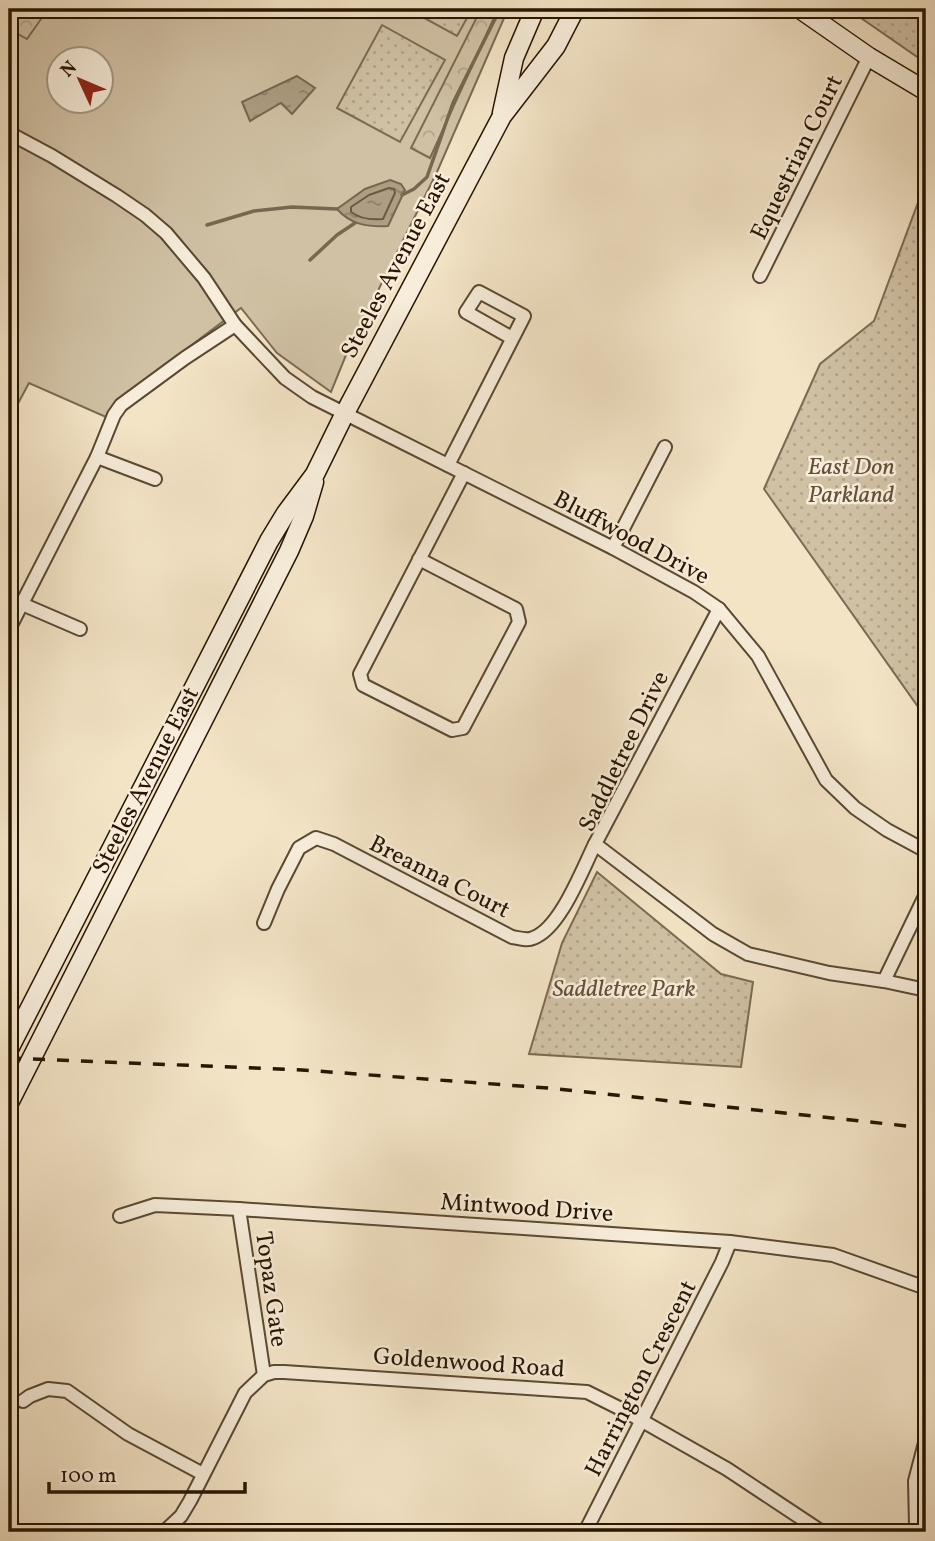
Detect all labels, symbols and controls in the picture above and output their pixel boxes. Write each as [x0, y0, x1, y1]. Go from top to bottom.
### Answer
north arrow [46, 46, 116, 116]
text: N [55, 55, 83, 84]
street label: Equestrian Court [743, 70, 853, 246]
street label: Steeles Avenue East [333, 167, 460, 365]
park label: East Don Parkland [807, 451, 895, 513]
street label: Bluffwood Drive [547, 483, 715, 594]
street label: Saddletree Drive [571, 666, 679, 838]
street label: Steeles Avenue East [85, 681, 209, 880]
street label: Breanna Court [363, 828, 516, 928]
park label: Saddletree Park [552, 973, 696, 1007]
street label: Mintwood Drive [439, 1186, 614, 1232]
street label: Topaz Gate [245, 1229, 295, 1349]
street label: Harrington Crescent [578, 1275, 706, 1483]
street label: Goldenwood Road [372, 1340, 566, 1388]
scale bar [49, 1450, 245, 1494]
text: 100 m [60, 1462, 117, 1491]

